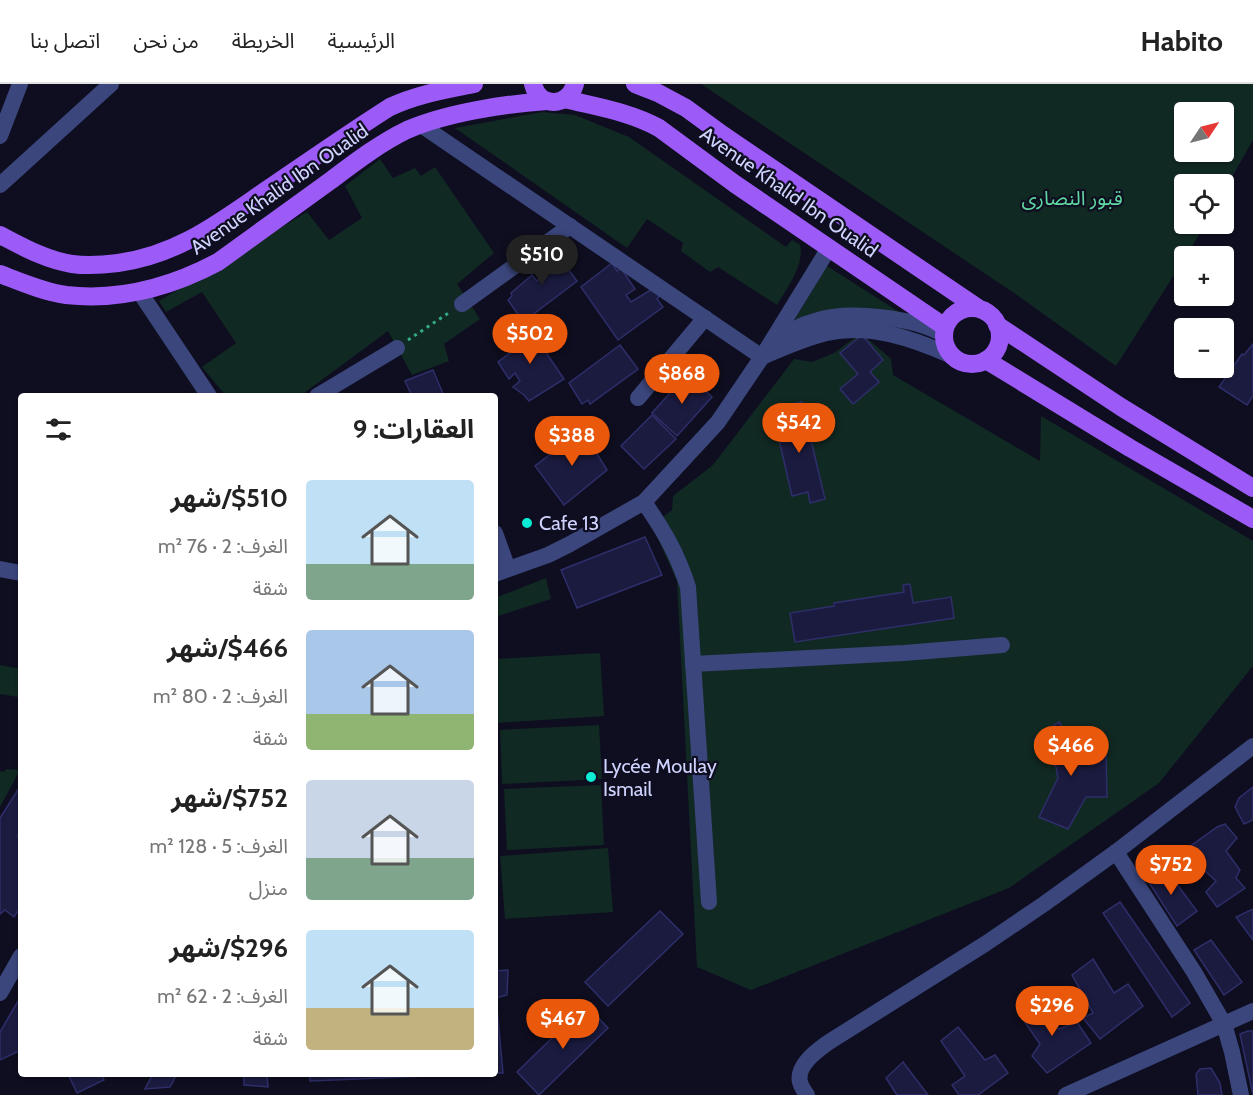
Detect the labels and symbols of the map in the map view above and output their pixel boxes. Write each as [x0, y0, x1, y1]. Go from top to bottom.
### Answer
north arrow [1174, 102, 1234, 162]
street label: Avenue Khalid Ibn Oualid [186, 119, 372, 259]
street label: Avenue Khalid Ibn Oualid [696, 122, 882, 262]
park label: قبور النصارى [1021, 186, 1123, 210]
pin: $510 [506, 235, 578, 286]
pin: $502 [494, 314, 566, 365]
pin: $868 [646, 354, 718, 405]
pin: $542 [763, 403, 835, 454]
pin: $388 [536, 416, 608, 467]
place label: Cafe 13 [539, 511, 599, 535]
marker: Cafe 13 [520, 516, 534, 530]
pin: $466 [1035, 726, 1107, 777]
place label: Lycée Moulay Ismail [603, 754, 717, 801]
marker: Lycée Moulay Ismail [584, 770, 598, 784]
pin: $752 [1135, 845, 1207, 896]
pin: $296 [1016, 986, 1088, 1037]
pin: $467 [527, 999, 599, 1050]

